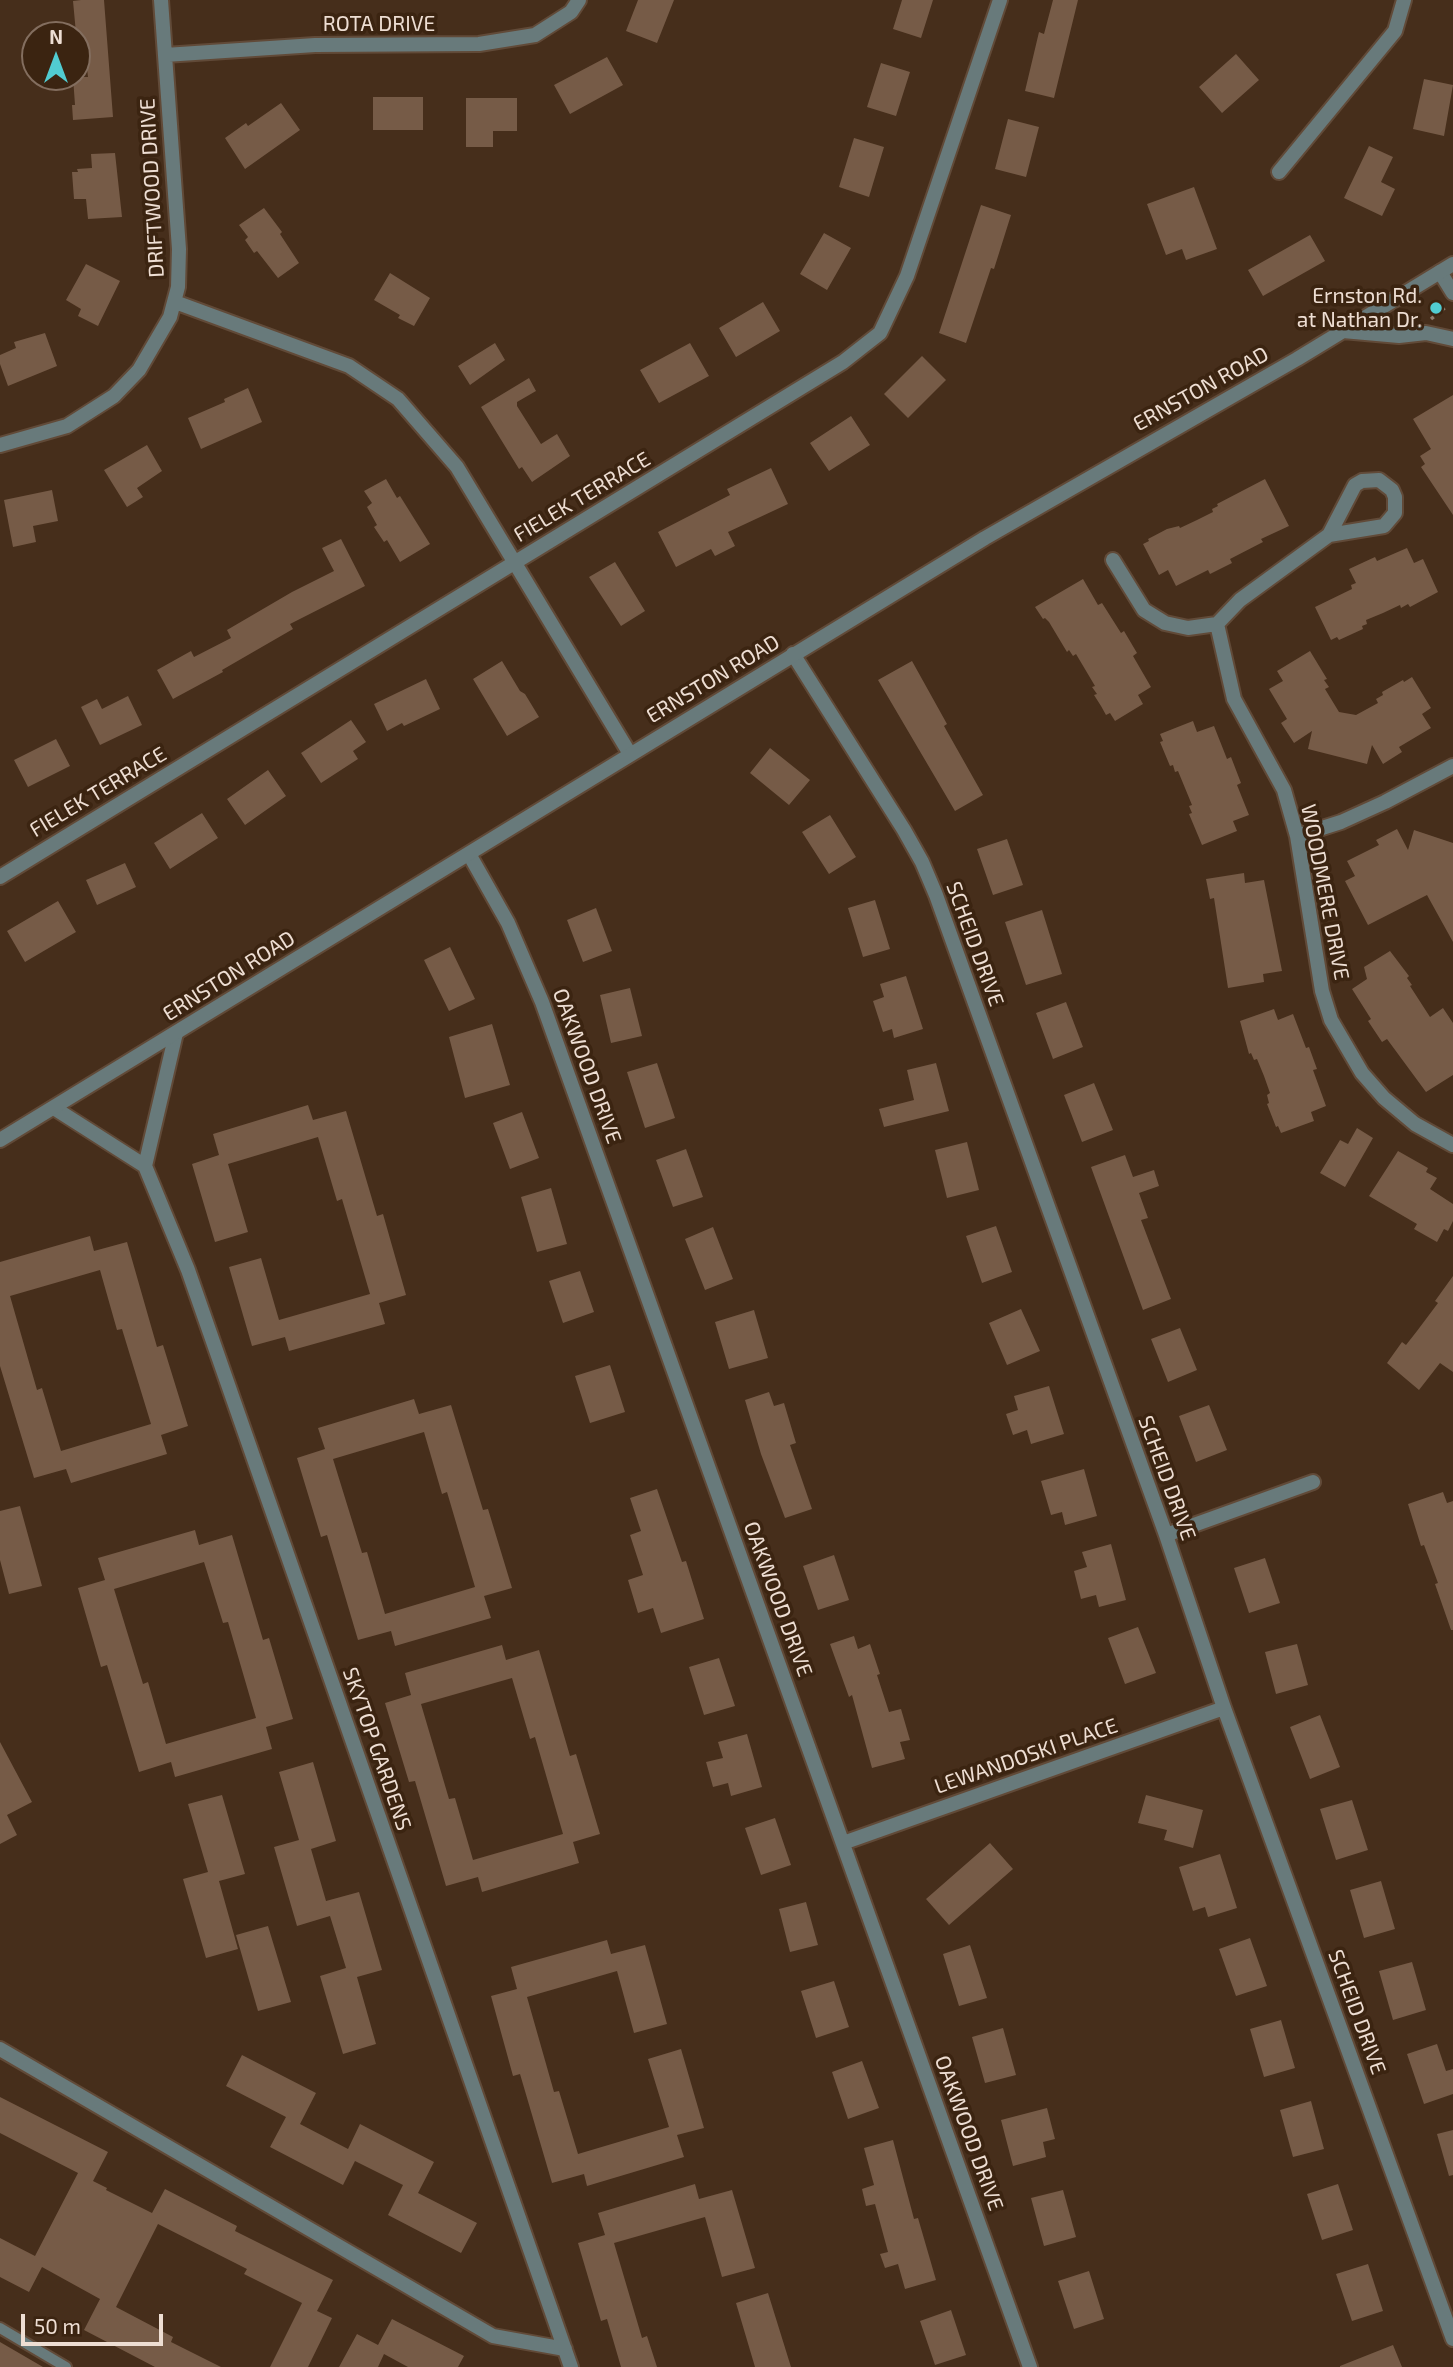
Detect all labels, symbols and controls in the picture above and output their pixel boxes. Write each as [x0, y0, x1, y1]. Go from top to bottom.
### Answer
street label: ROTA DRIVE [323, 11, 435, 37]
north arrow [21, 21, 91, 91]
text: N [49, 25, 63, 48]
street label: DRIFTWOOD DRIVE [135, 98, 169, 278]
place label: Ernston Rd. at Nathan Dr. [1297, 283, 1422, 333]
marker: Ernston Rd. at Nathan Dr. [1428, 300, 1444, 316]
street label: ERNSTON ROAD [1129, 341, 1273, 437]
street label: FIELEK TERRACE [509, 446, 655, 548]
street label: ERNSTON ROAD [642, 629, 784, 729]
street label: FIELEK TERRACE [25, 741, 171, 843]
street label: WOODMERE DRIVE [1296, 802, 1354, 982]
street label: SCHEID DRIVE [941, 878, 1009, 1010]
street label: ERNSTON ROAD [158, 925, 300, 1027]
street label: OAKWOOD DRIVE [547, 985, 627, 1147]
street label: SCHEID DRIVE [1133, 1412, 1201, 1544]
street label: OAKWOOD DRIVE [738, 1518, 818, 1680]
street label: SKYTOP GARDENS [337, 1664, 417, 1834]
street label: LEWANDOSKI PLACE [931, 1713, 1121, 1799]
street label: SCHEID DRIVE [1323, 1946, 1391, 2078]
street label: OAKWOOD DRIVE [929, 2052, 1009, 2214]
scale bar [24, 2300, 166, 2344]
text: 50 m [34, 2313, 81, 2338]

